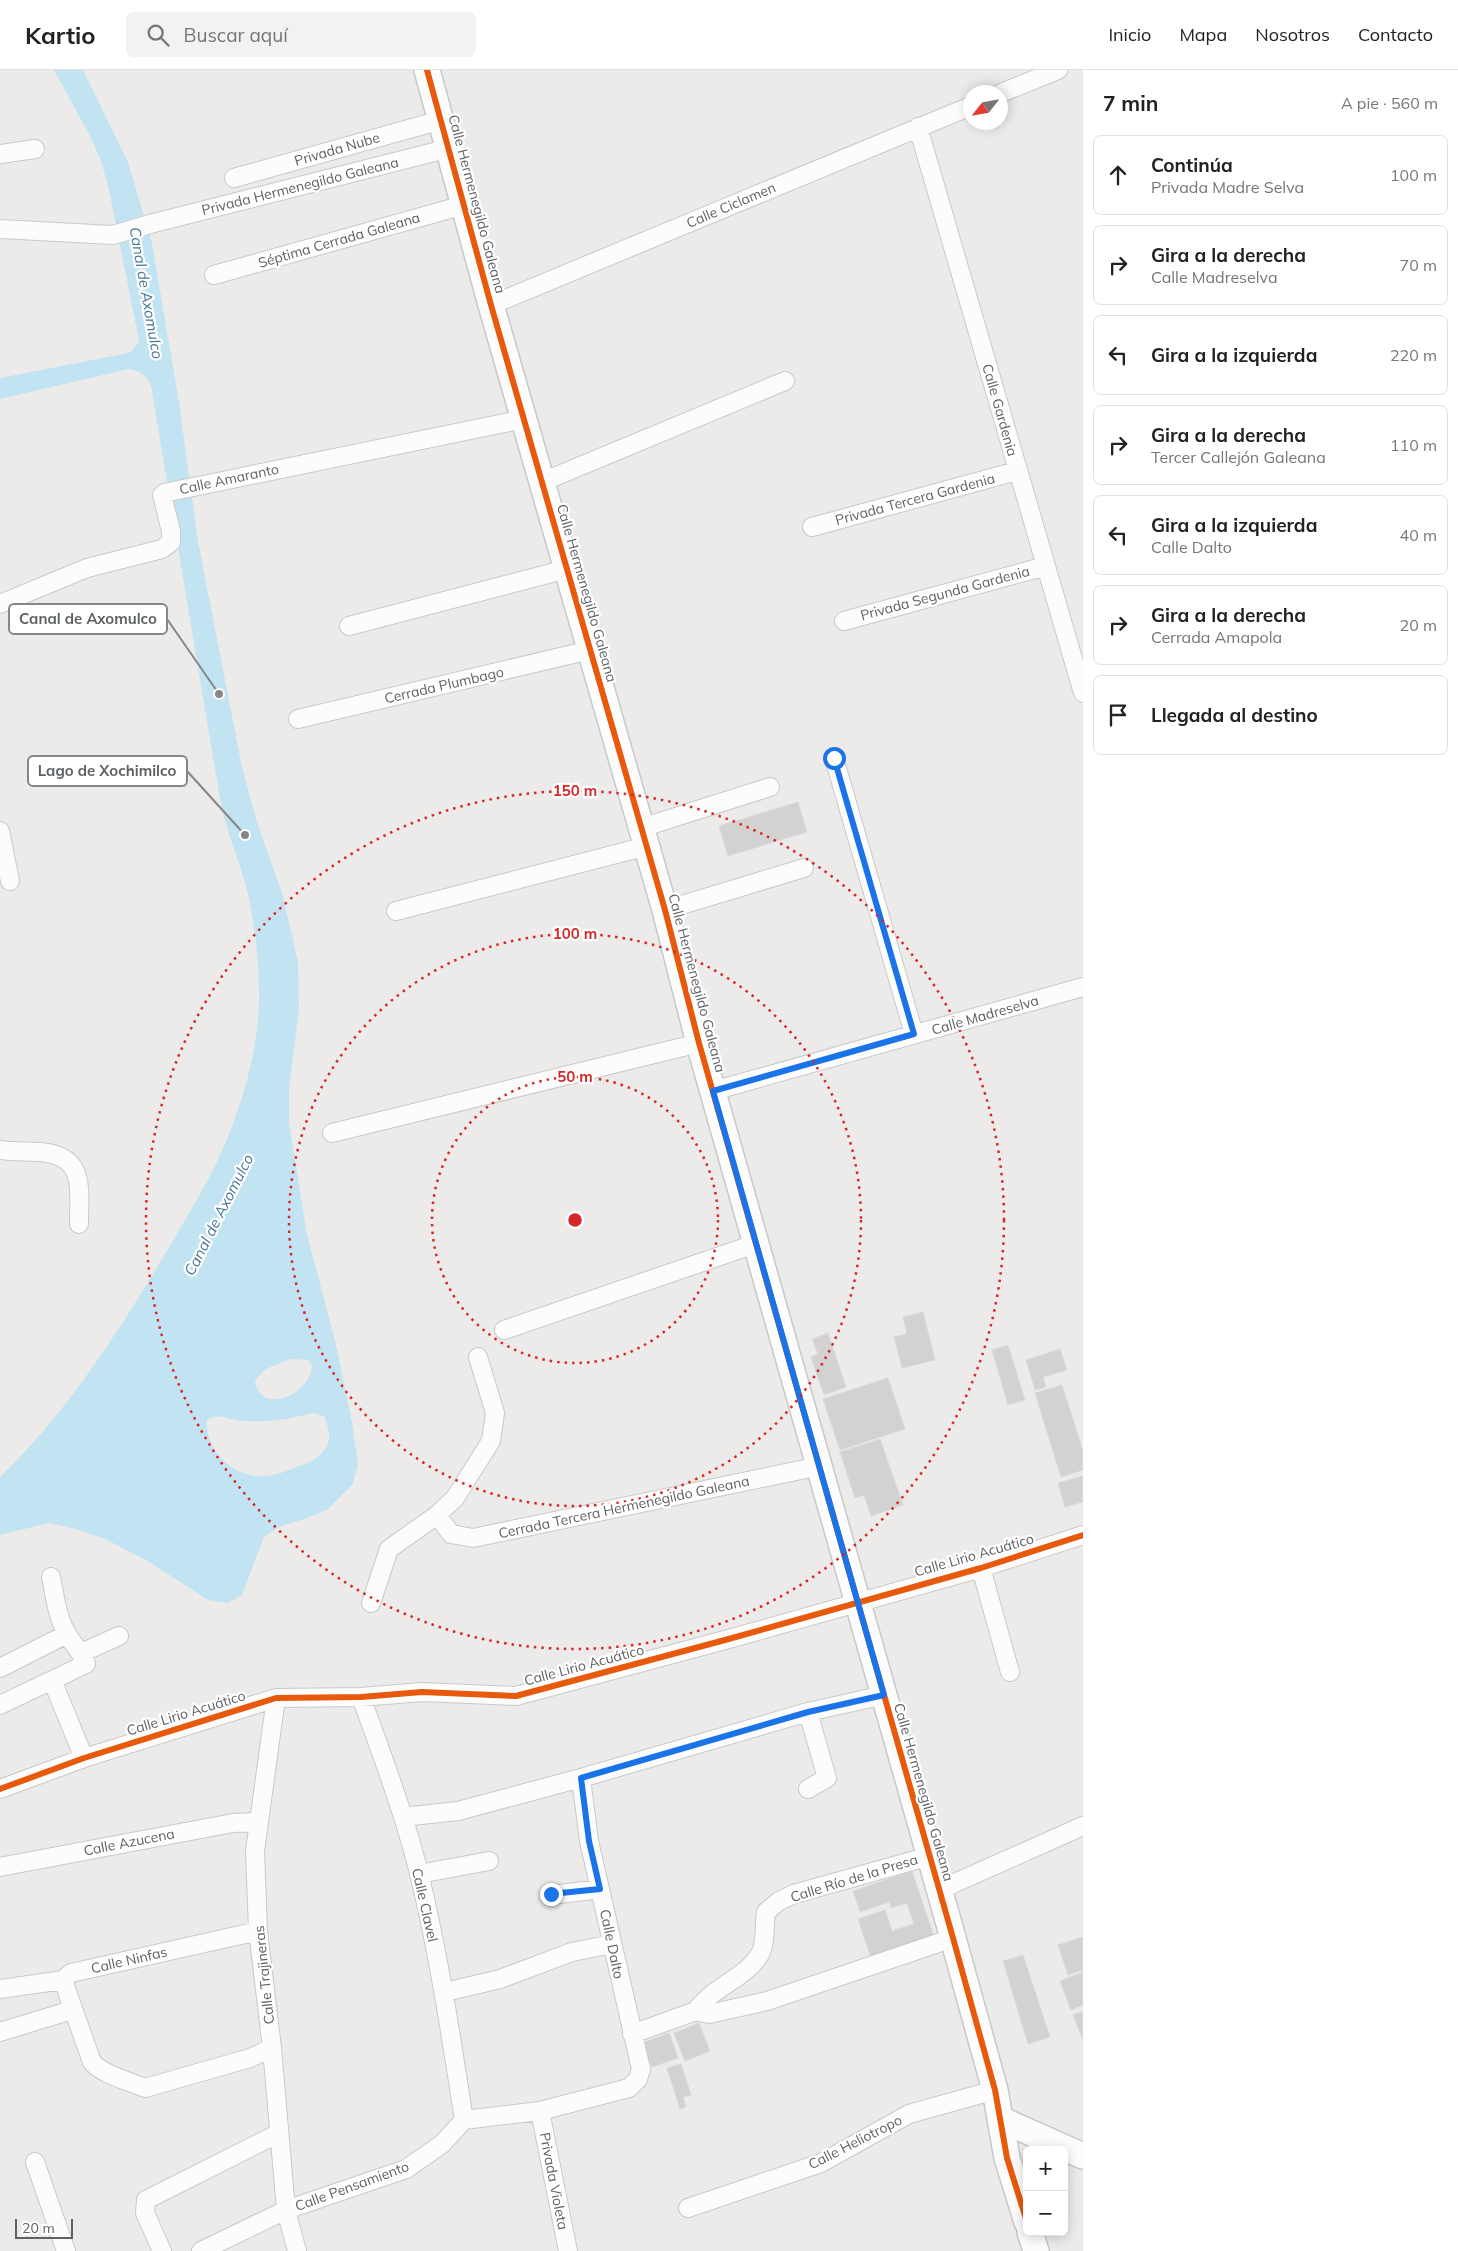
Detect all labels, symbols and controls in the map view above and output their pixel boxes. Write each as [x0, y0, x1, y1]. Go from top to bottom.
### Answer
search box [126, 12, 476, 57]
text: Kartio [25, 20, 96, 50]
icon: search [144, 21, 172, 49]
text: Buscar aquí [184, 23, 288, 47]
text: Inicio [1108, 23, 1151, 46]
text: Mapa [1179, 23, 1227, 46]
text: Nosotros [1255, 23, 1330, 46]
text: Contacto [1358, 23, 1433, 46]
north arrow [963, 85, 1008, 130]
text: 7 min [1103, 90, 1158, 116]
text: A pie · 560 m [1341, 93, 1438, 113]
street label: Calle Hermenegildo Galeana [444, 113, 510, 295]
street label: Privada Nube [292, 128, 382, 170]
street label: Privada Hermenegildo Galeana [200, 153, 400, 219]
text: Continúa [1151, 153, 1233, 177]
icon: ahead [1104, 161, 1132, 189]
text: 100 m [1390, 165, 1437, 185]
text: Privada Madre Selva [1151, 177, 1304, 197]
street label: Calle Ciclamen [684, 178, 778, 232]
street label: Séptima Cerrada Galeana [256, 208, 422, 272]
water label: Canal de Axomulco [126, 225, 168, 361]
text: Gira a la derecha [1151, 243, 1306, 267]
icon: right [1104, 251, 1132, 279]
text: 70 m [1400, 255, 1437, 275]
text: Calle Madreselva [1151, 267, 1278, 287]
icon: left [1104, 341, 1132, 369]
text: Gira a la izquierda [1151, 343, 1317, 367]
text: 220 m [1390, 345, 1437, 365]
street label: Calle Gardenia [978, 362, 1022, 458]
text: Gira a la derecha [1151, 423, 1306, 447]
icon: right [1104, 431, 1132, 459]
text: 110 m [1390, 435, 1437, 455]
text: Tercer Callejón Galeana [1151, 447, 1326, 467]
street label: Calle Amaranto [178, 460, 280, 498]
street label: Privada Tercera Gardenia [833, 469, 997, 529]
street label: Calle Hermenegildo Galeana [553, 502, 621, 684]
text: Gira a la izquierda [1151, 513, 1317, 537]
icon: left [1104, 521, 1132, 549]
text: 40 m [1400, 525, 1437, 545]
text: Calle Dalto [1151, 537, 1232, 557]
street label: Privada Segunda Gardenia [858, 562, 1032, 624]
text: Gira a la derecha [1151, 603, 1306, 627]
callout: Canal de Axomulco [9, 604, 167, 634]
text: Canal de Axomulco [19, 609, 157, 628]
icon: right [1104, 611, 1132, 639]
text: 20 m [1400, 615, 1437, 635]
text: Cerrada Amapola [1151, 627, 1282, 647]
street label: Cerrada Plumbago [383, 663, 505, 707]
icon: arrive [1104, 701, 1132, 729]
text: Llegada al destino [1151, 703, 1318, 727]
route start [823, 747, 846, 770]
callout: Lago de Xochimilco [28, 756, 187, 786]
text: Lago de Xochimilco [38, 761, 176, 780]
text: 150 m [553, 781, 597, 800]
street label: Calle Hermenegildo Galeana [664, 892, 730, 1074]
text: 100 m [553, 924, 597, 943]
street label: Calle Madreselva [929, 991, 1041, 1039]
text: 50 m [557, 1067, 593, 1086]
water label: Canal de Axomulco [180, 1151, 258, 1279]
centre of rings [566, 1211, 584, 1229]
street label: Cerrada Tercera Hermenegildo Galeana [497, 1472, 751, 1542]
street label: Calle Lirio Acuático [912, 1529, 1036, 1581]
street label: Calle Lirio Acuático [522, 1640, 646, 1690]
street label: Calle Lirio Acuático [124, 1686, 248, 1740]
street label: Calle Hermenegildo Galeana [890, 1701, 958, 1883]
street label: Calle Azucena [82, 1824, 176, 1860]
street label: Calle Río de la Presa [788, 1850, 920, 1906]
street label: Calle Clavel [408, 1866, 442, 1944]
route end [540, 1883, 563, 1906]
street label: Calle Dalto [596, 1908, 628, 1980]
street label: Calle Trajineras [250, 1925, 278, 2025]
street label: Calle Ninfas [89, 1942, 169, 1978]
street label: Calle Heliotropo [805, 2111, 905, 2173]
street label: Privada Violeta [536, 2131, 572, 2231]
map controls [1023, 2146, 1068, 2236]
button: + [1023, 2146, 1068, 2191]
street label: Calle Pensamiento [293, 2157, 411, 2215]
button: − [1023, 2191, 1068, 2236]
scale bar [15, 2216, 72, 2239]
text: 20 m [22, 2219, 55, 2237]

